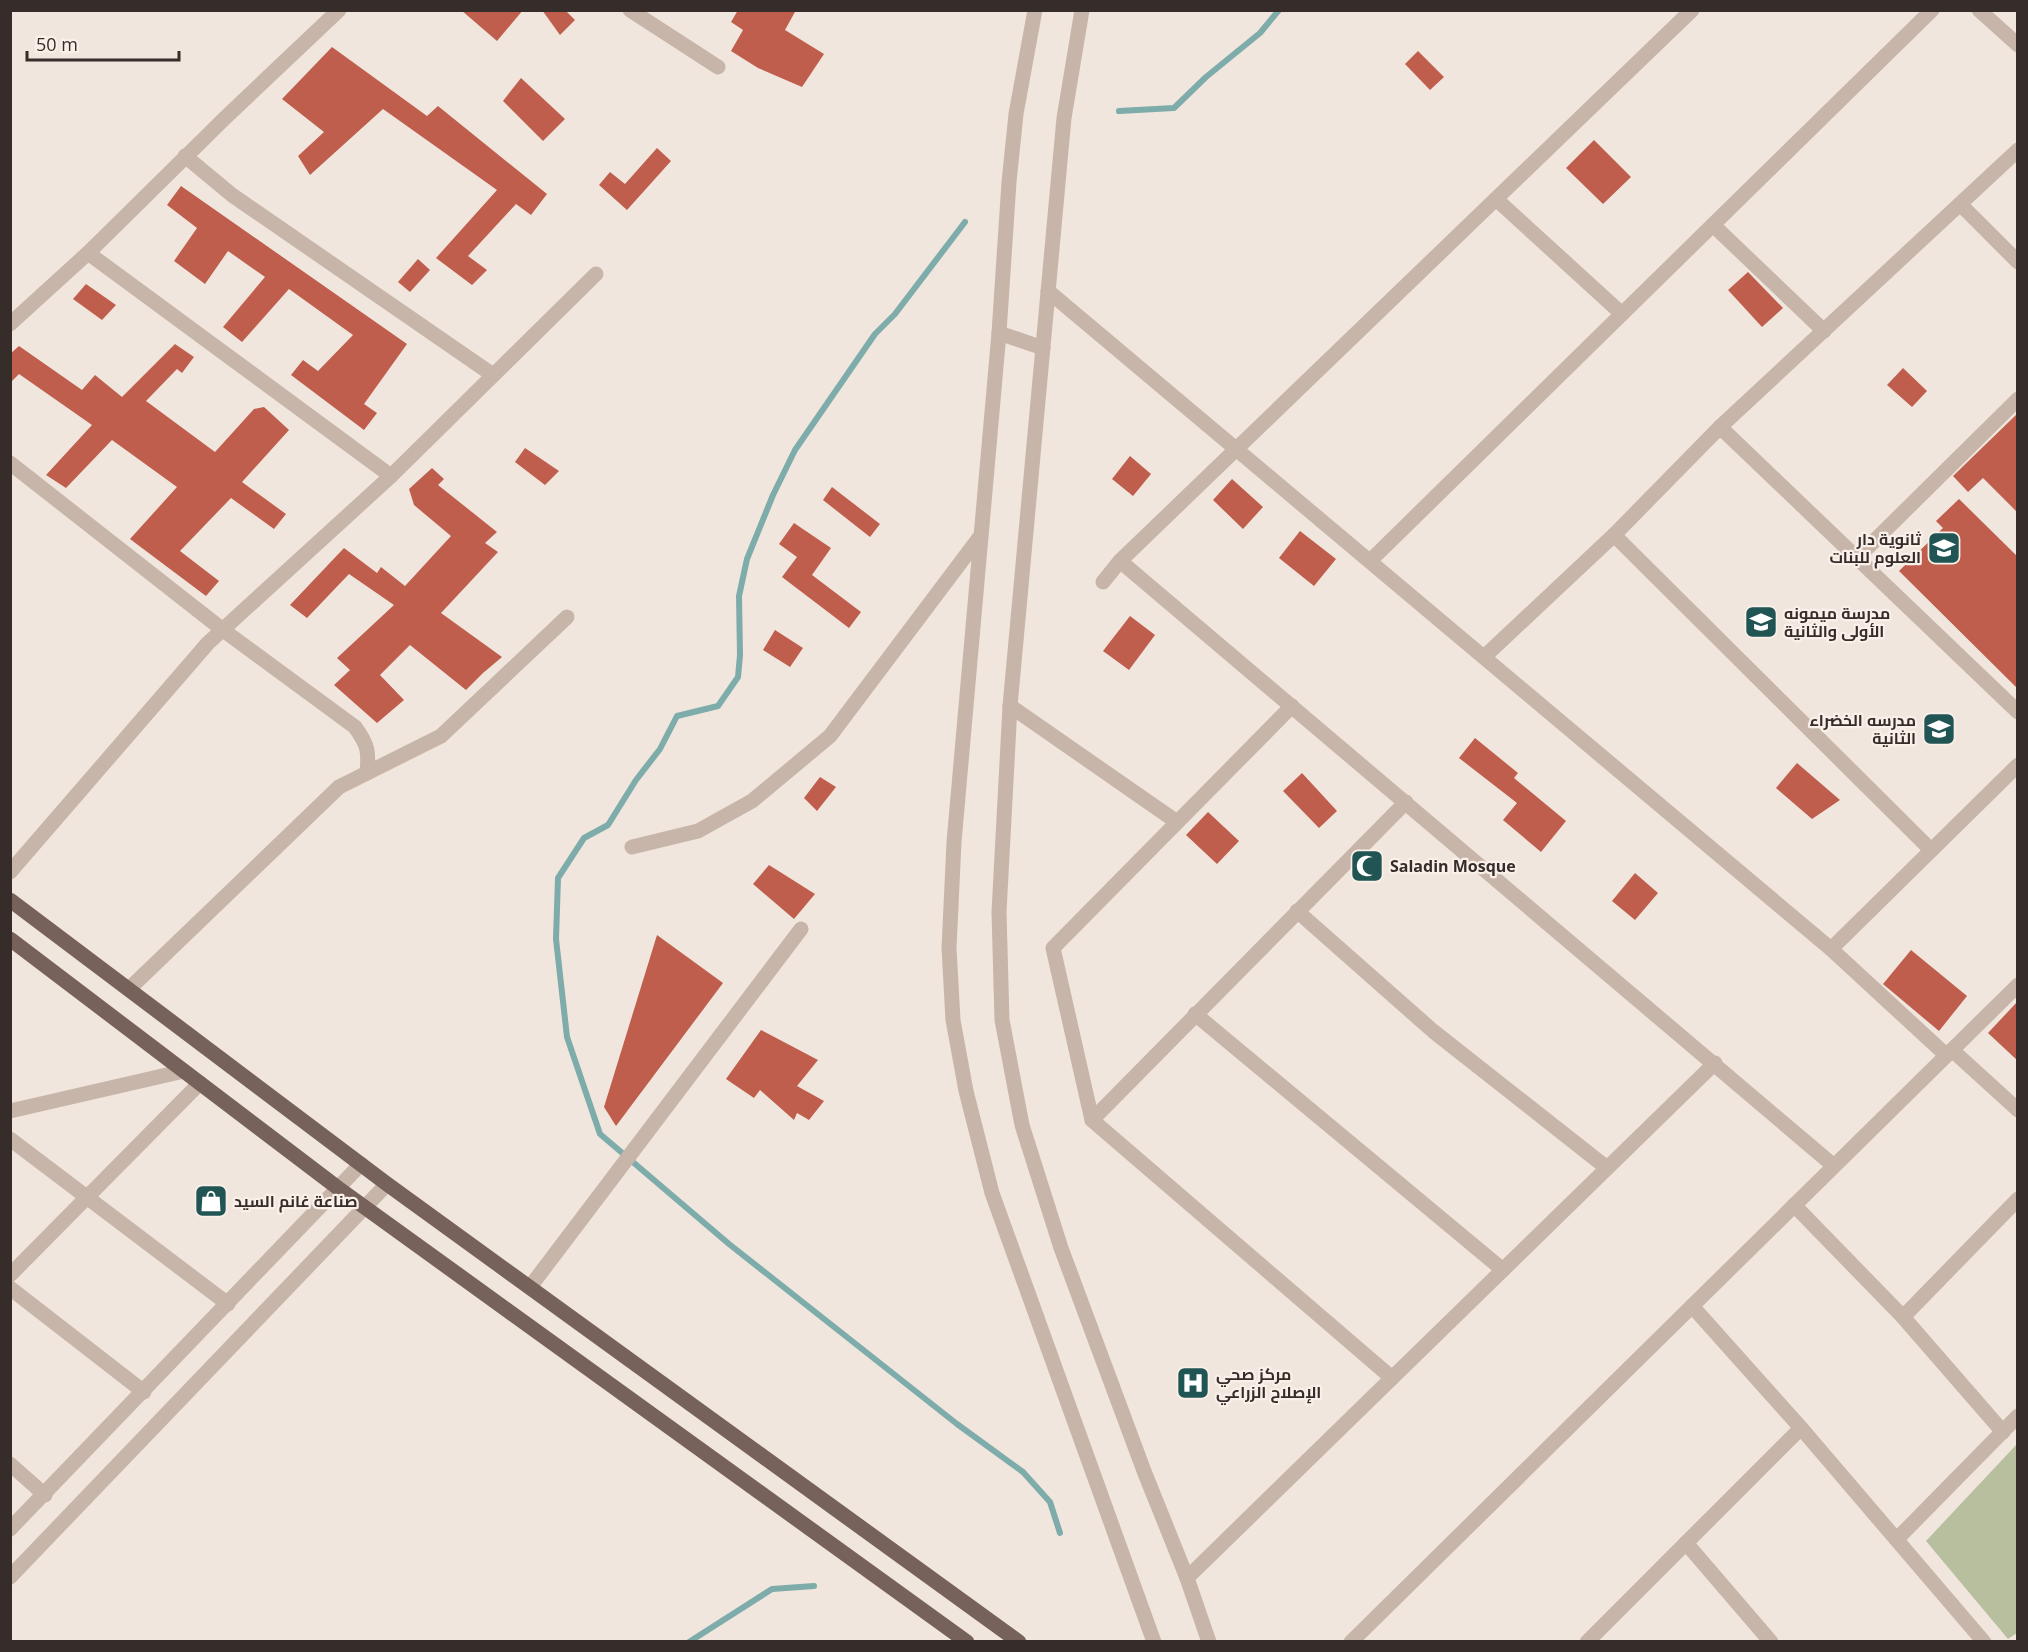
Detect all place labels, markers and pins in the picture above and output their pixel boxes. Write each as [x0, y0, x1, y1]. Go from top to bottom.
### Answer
place label: ثانوية دار العلوم للبنات [1829, 528, 1922, 569]
school or university icon: ثانوية دار العلوم للبنات [1926, 530, 1962, 566]
place label: مدرسة ميمونه الأولى والثانية [1784, 602, 1890, 642]
school or university icon: مدرسة ميمونه الأولى والثانية [1743, 604, 1779, 640]
place label: مدرسه الخضراء الثانية [1809, 709, 1916, 749]
school or university icon: مدرسه الخضراء الثانية [1921, 711, 1957, 747]
mosque icon: Saladin Mosque [1349, 848, 1385, 884]
place label: Saladin Mosque [1390, 855, 1516, 877]
shop icon: صناعة غانم السيد [193, 1183, 229, 1219]
place label: صناعة غانم السيد [234, 1190, 357, 1213]
place label: مركز صحي الإصلاح الزراعي [1216, 1363, 1321, 1405]
hospital icon: مركز صحي الإصلاح الزراعي [1175, 1365, 1211, 1401]

